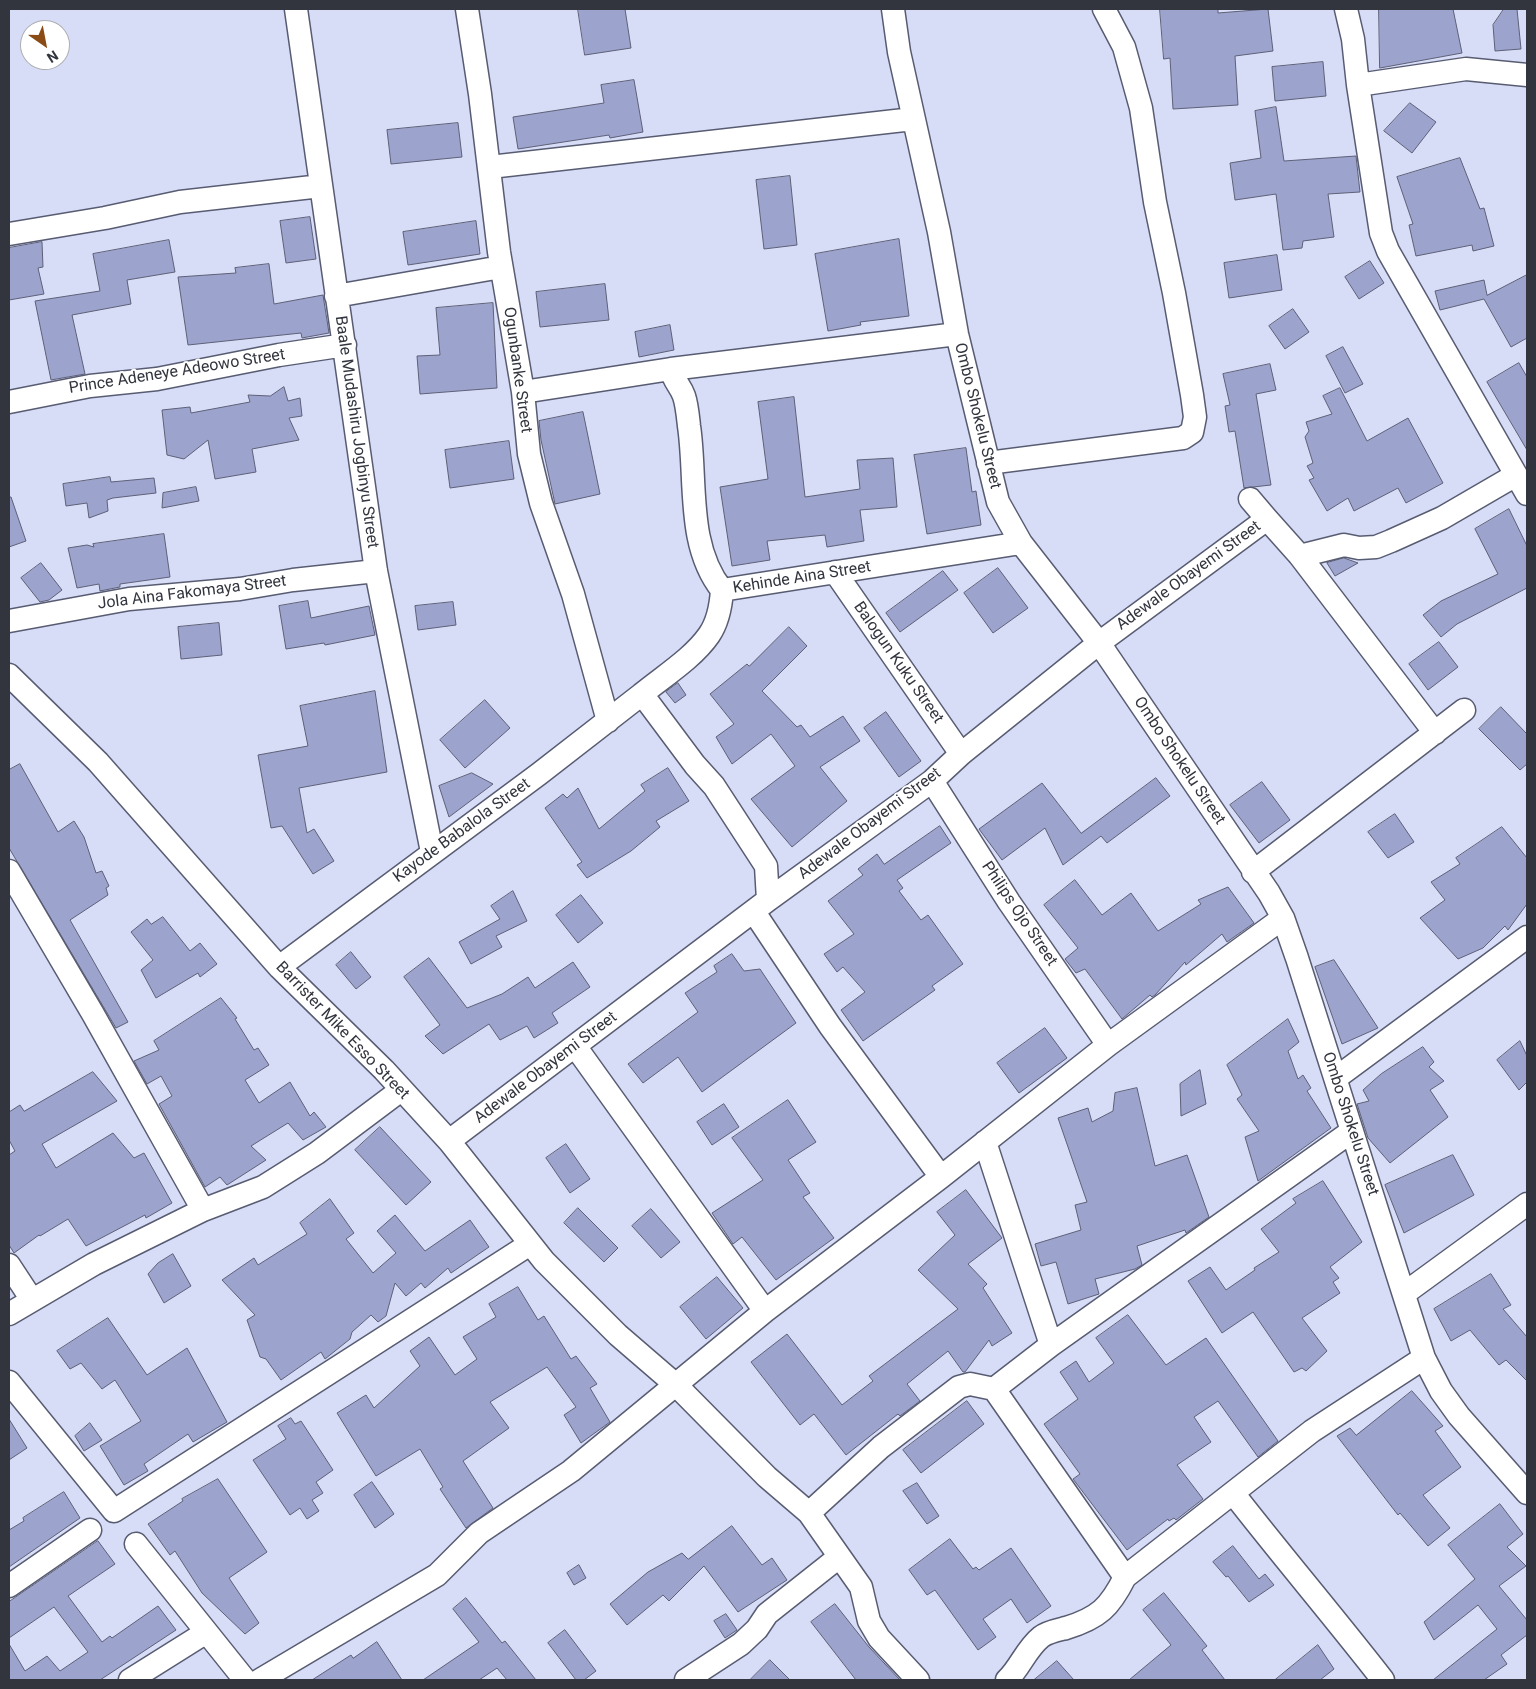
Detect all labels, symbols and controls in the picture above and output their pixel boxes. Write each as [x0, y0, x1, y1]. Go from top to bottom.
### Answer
north arrow [20, 20, 70, 70]
text: N [44, 47, 61, 66]
street label: Ogunbanke Street [499, 306, 535, 434]
street label: Baale Mudashiru Jogbinyu Street [330, 314, 382, 550]
street label: Ombo Shokelu Street [950, 341, 1004, 491]
street label: Prince Adeneye Adeowo Street [68, 345, 286, 399]
street label: Adewale Obayemi Street [1113, 517, 1265, 635]
street label: Kehinde Aina Street [732, 558, 872, 598]
street label: Jola Aina Fakomaya Street [97, 572, 287, 614]
street label: Balogun Kuku Street [849, 598, 947, 728]
street label: Ombo Shokelu Street [1129, 694, 1229, 828]
street label: Adewale Obayemi Street [795, 764, 945, 884]
street label: Kayode Babalola Street [390, 775, 534, 887]
street label: Philips Ojo Street [977, 858, 1061, 970]
street label: Barrister Mike Esso Street [271, 958, 413, 1104]
street label: Adewale Obayemi Street [471, 1008, 621, 1128]
street label: Ombo Shokelu Street [1318, 1050, 1382, 1198]

